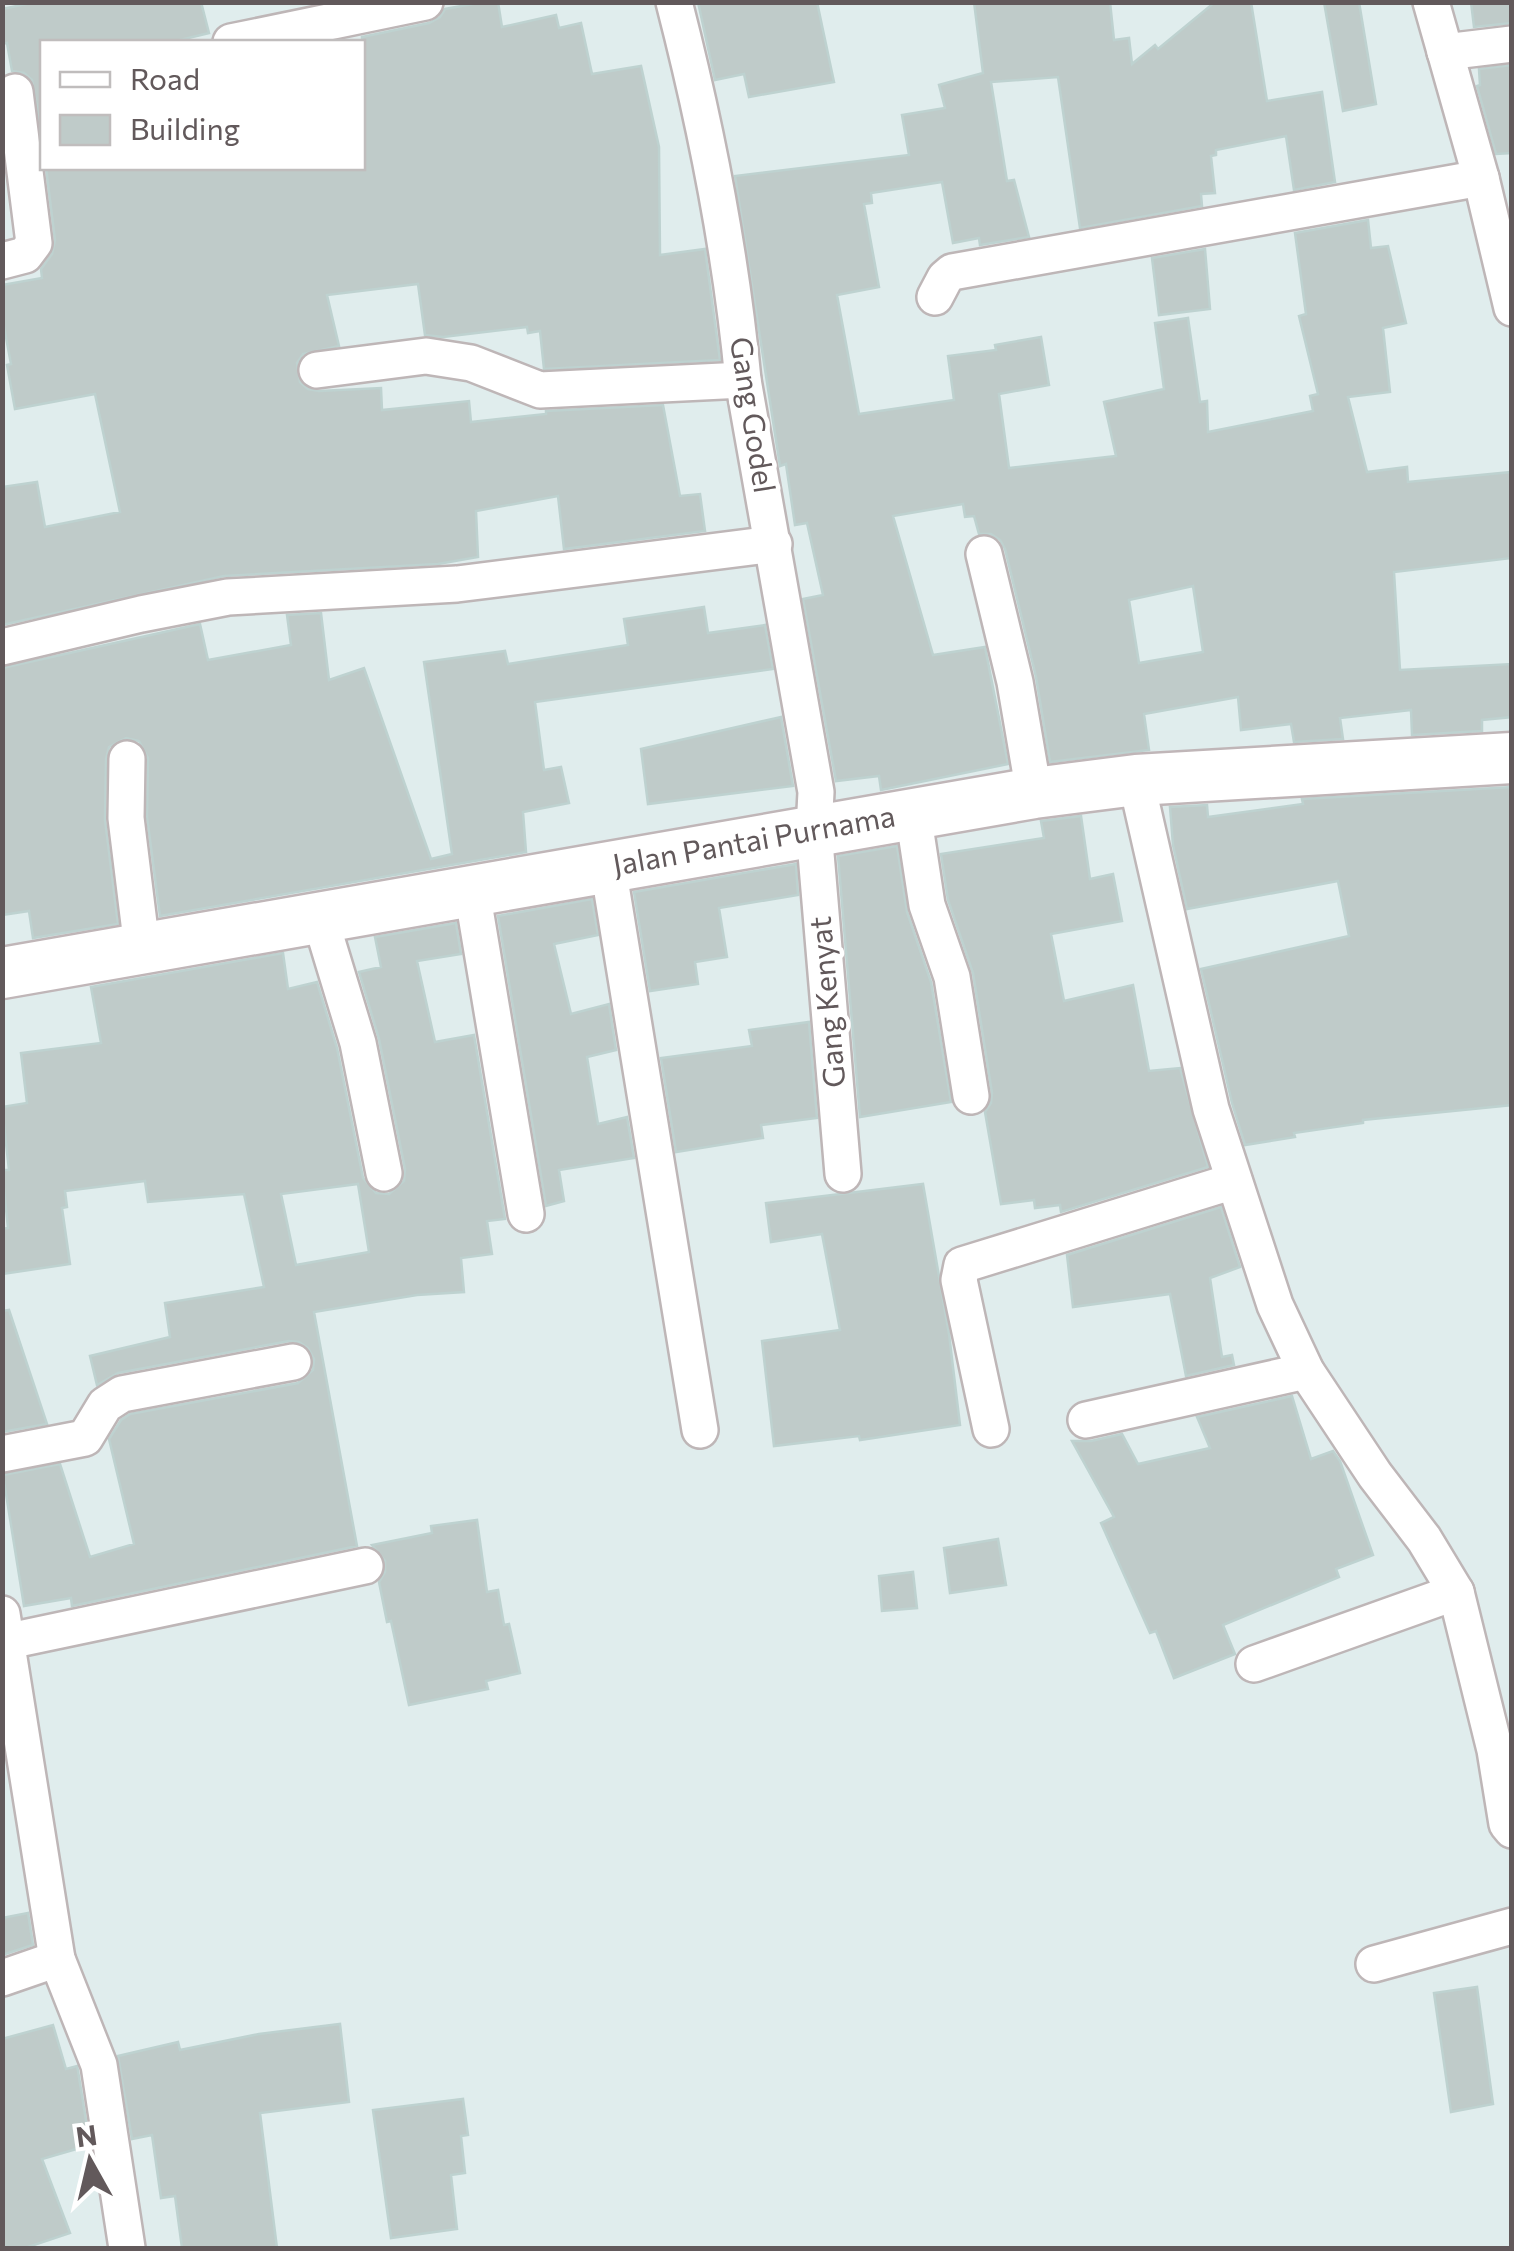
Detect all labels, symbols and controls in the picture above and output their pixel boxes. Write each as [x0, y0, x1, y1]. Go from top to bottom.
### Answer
legend [40, 40, 365, 170]
text: Road [130, 59, 200, 96]
text: Building [130, 109, 240, 146]
street label: Gang Godel [724, 334, 785, 495]
street label: Jalan Pantai Purnama [609, 795, 898, 882]
street label: Gang Kenyat [800, 915, 851, 1089]
north arrow [40, 2111, 140, 2211]
text: N [74, 2117, 99, 2154]

